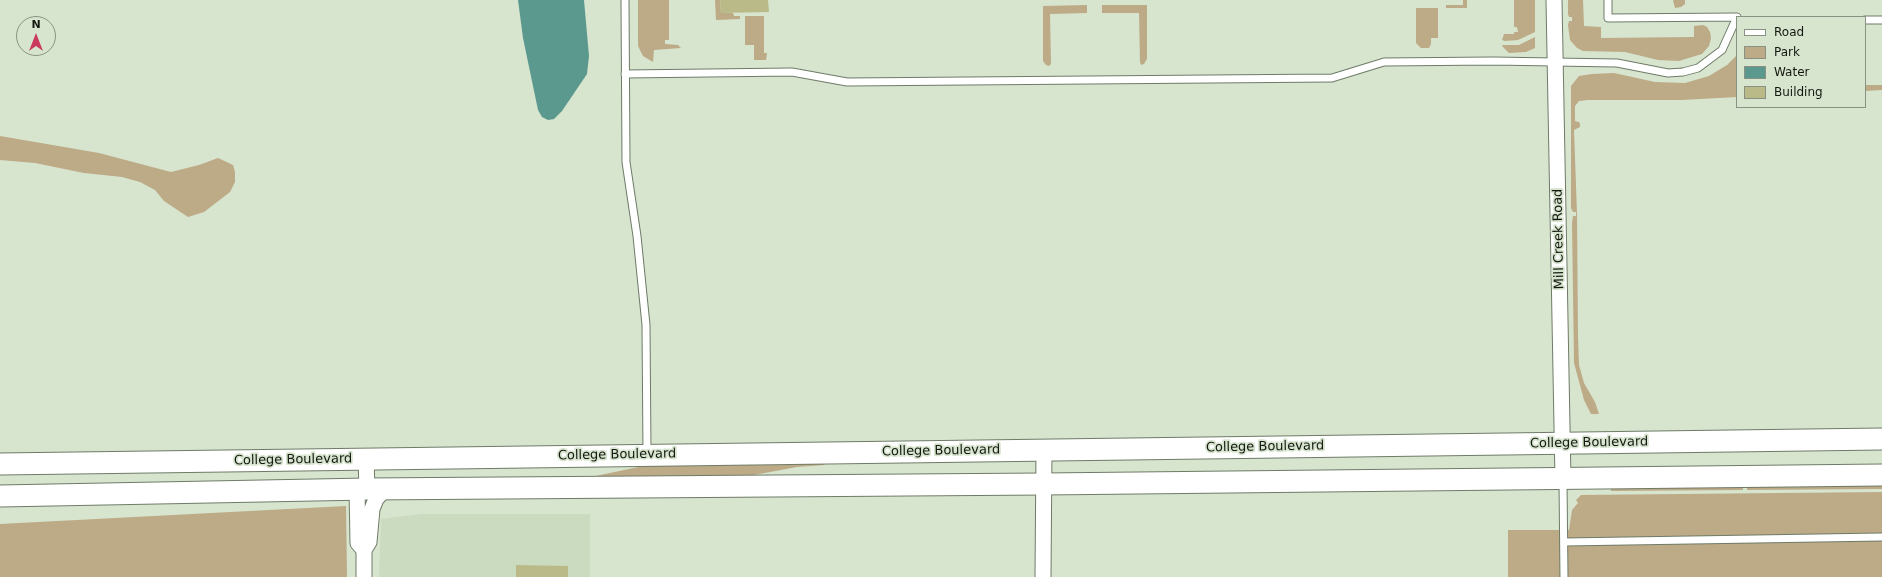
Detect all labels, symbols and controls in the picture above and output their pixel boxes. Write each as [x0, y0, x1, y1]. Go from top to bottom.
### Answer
north arrow [16, 16, 56, 56]
legend [1736, 16, 1866, 108]
text: N [31, 18, 41, 31]
text: Road [1774, 25, 1804, 39]
text: Park [1774, 45, 1800, 59]
text: Water [1774, 65, 1809, 79]
text: Building [1774, 85, 1823, 99]
street label: Mill Creek Road [1550, 189, 1568, 289]
street label: College Boulevard [1530, 434, 1648, 452]
street label: College Boulevard [1206, 438, 1324, 456]
street label: College Boulevard [882, 442, 1000, 460]
street label: College Boulevard [558, 446, 676, 464]
street label: College Boulevard [234, 451, 352, 469]

